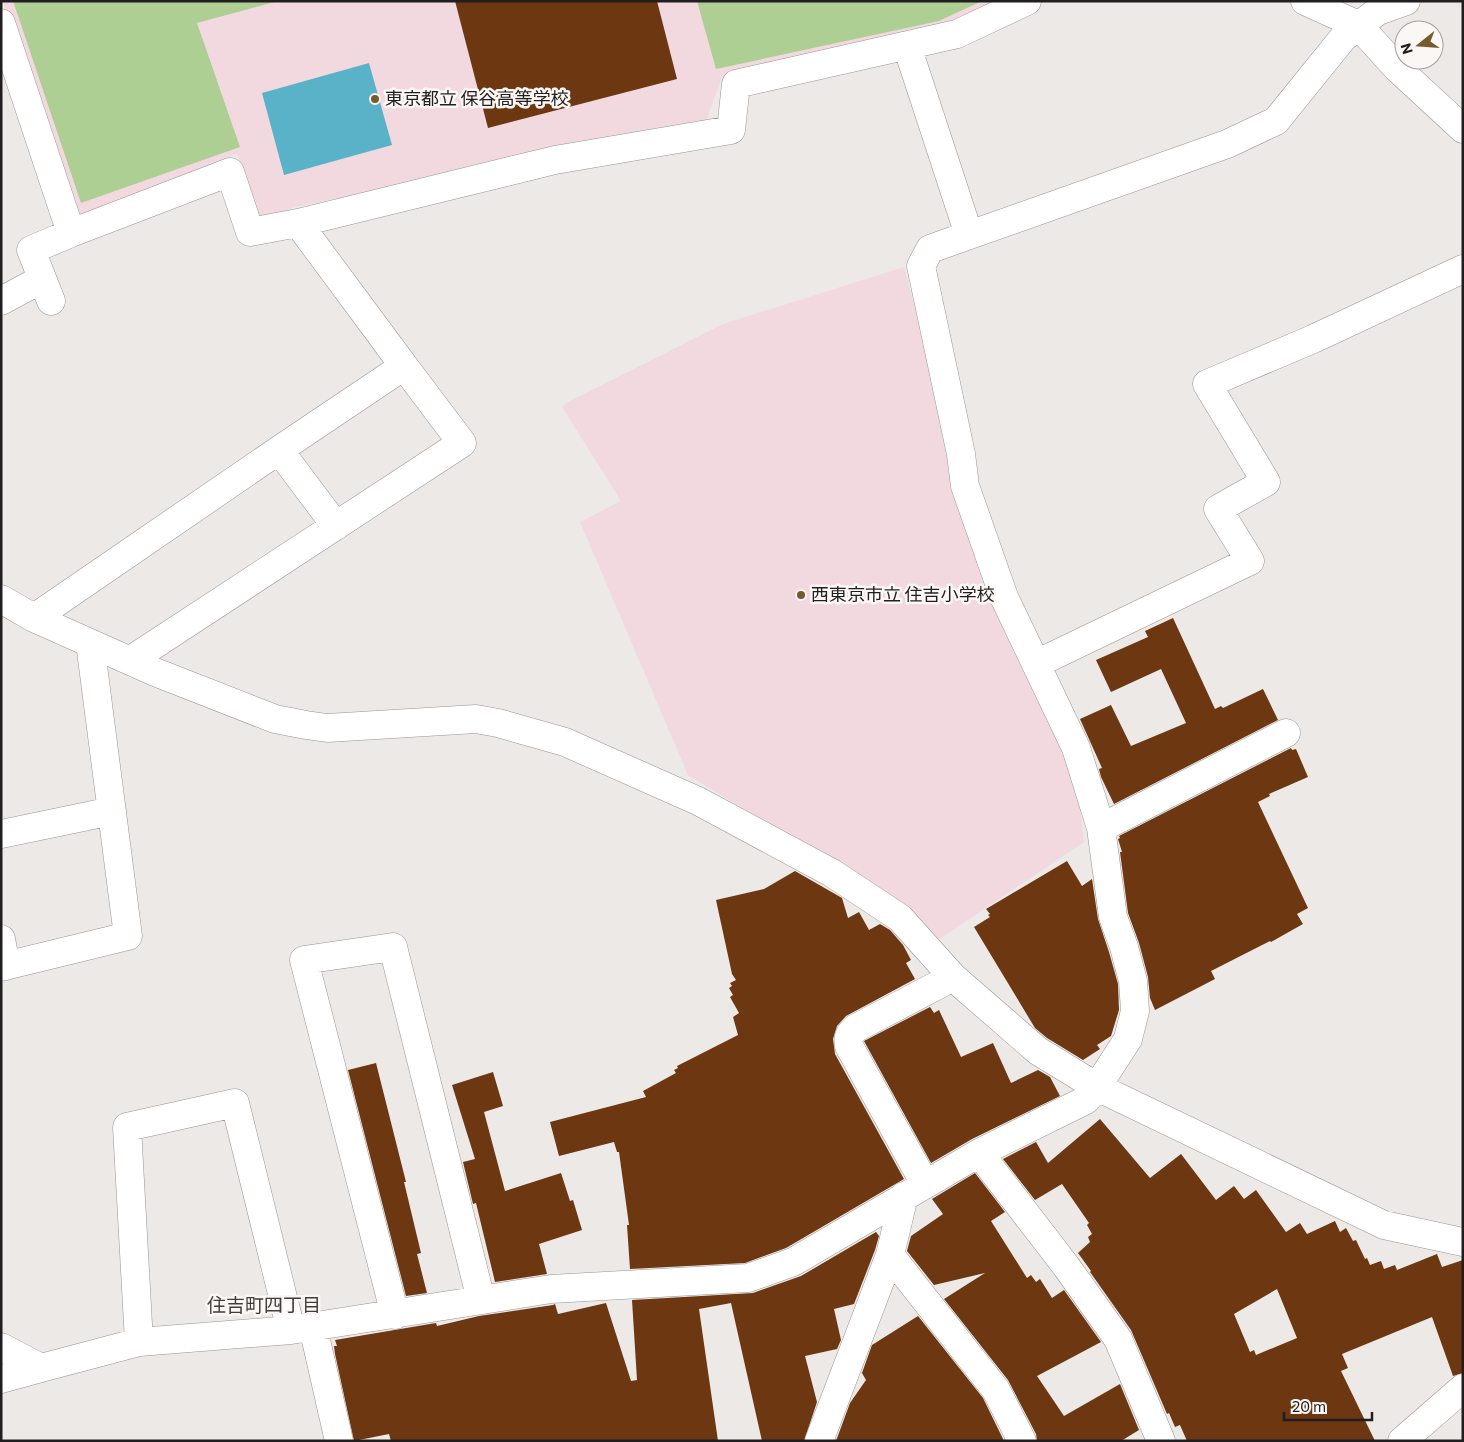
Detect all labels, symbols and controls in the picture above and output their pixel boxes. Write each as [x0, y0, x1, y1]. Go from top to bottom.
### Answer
north arrow [1394, 20, 1444, 70]
text: N [1396, 41, 1416, 56]
place label: 東京都立 保谷高等学校 [385, 87, 568, 109]
marker: 東京都立 保谷高等学校 [369, 93, 381, 105]
place label: 西東京市立 住吉小学校 [811, 583, 994, 605]
marker: 西東京市立 住吉小学校 [795, 589, 807, 601]
district label: 住吉町四丁目 [207, 1293, 321, 1316]
scale bar [1284, 1390, 1372, 1422]
text: 20 m [1292, 1397, 1326, 1415]

